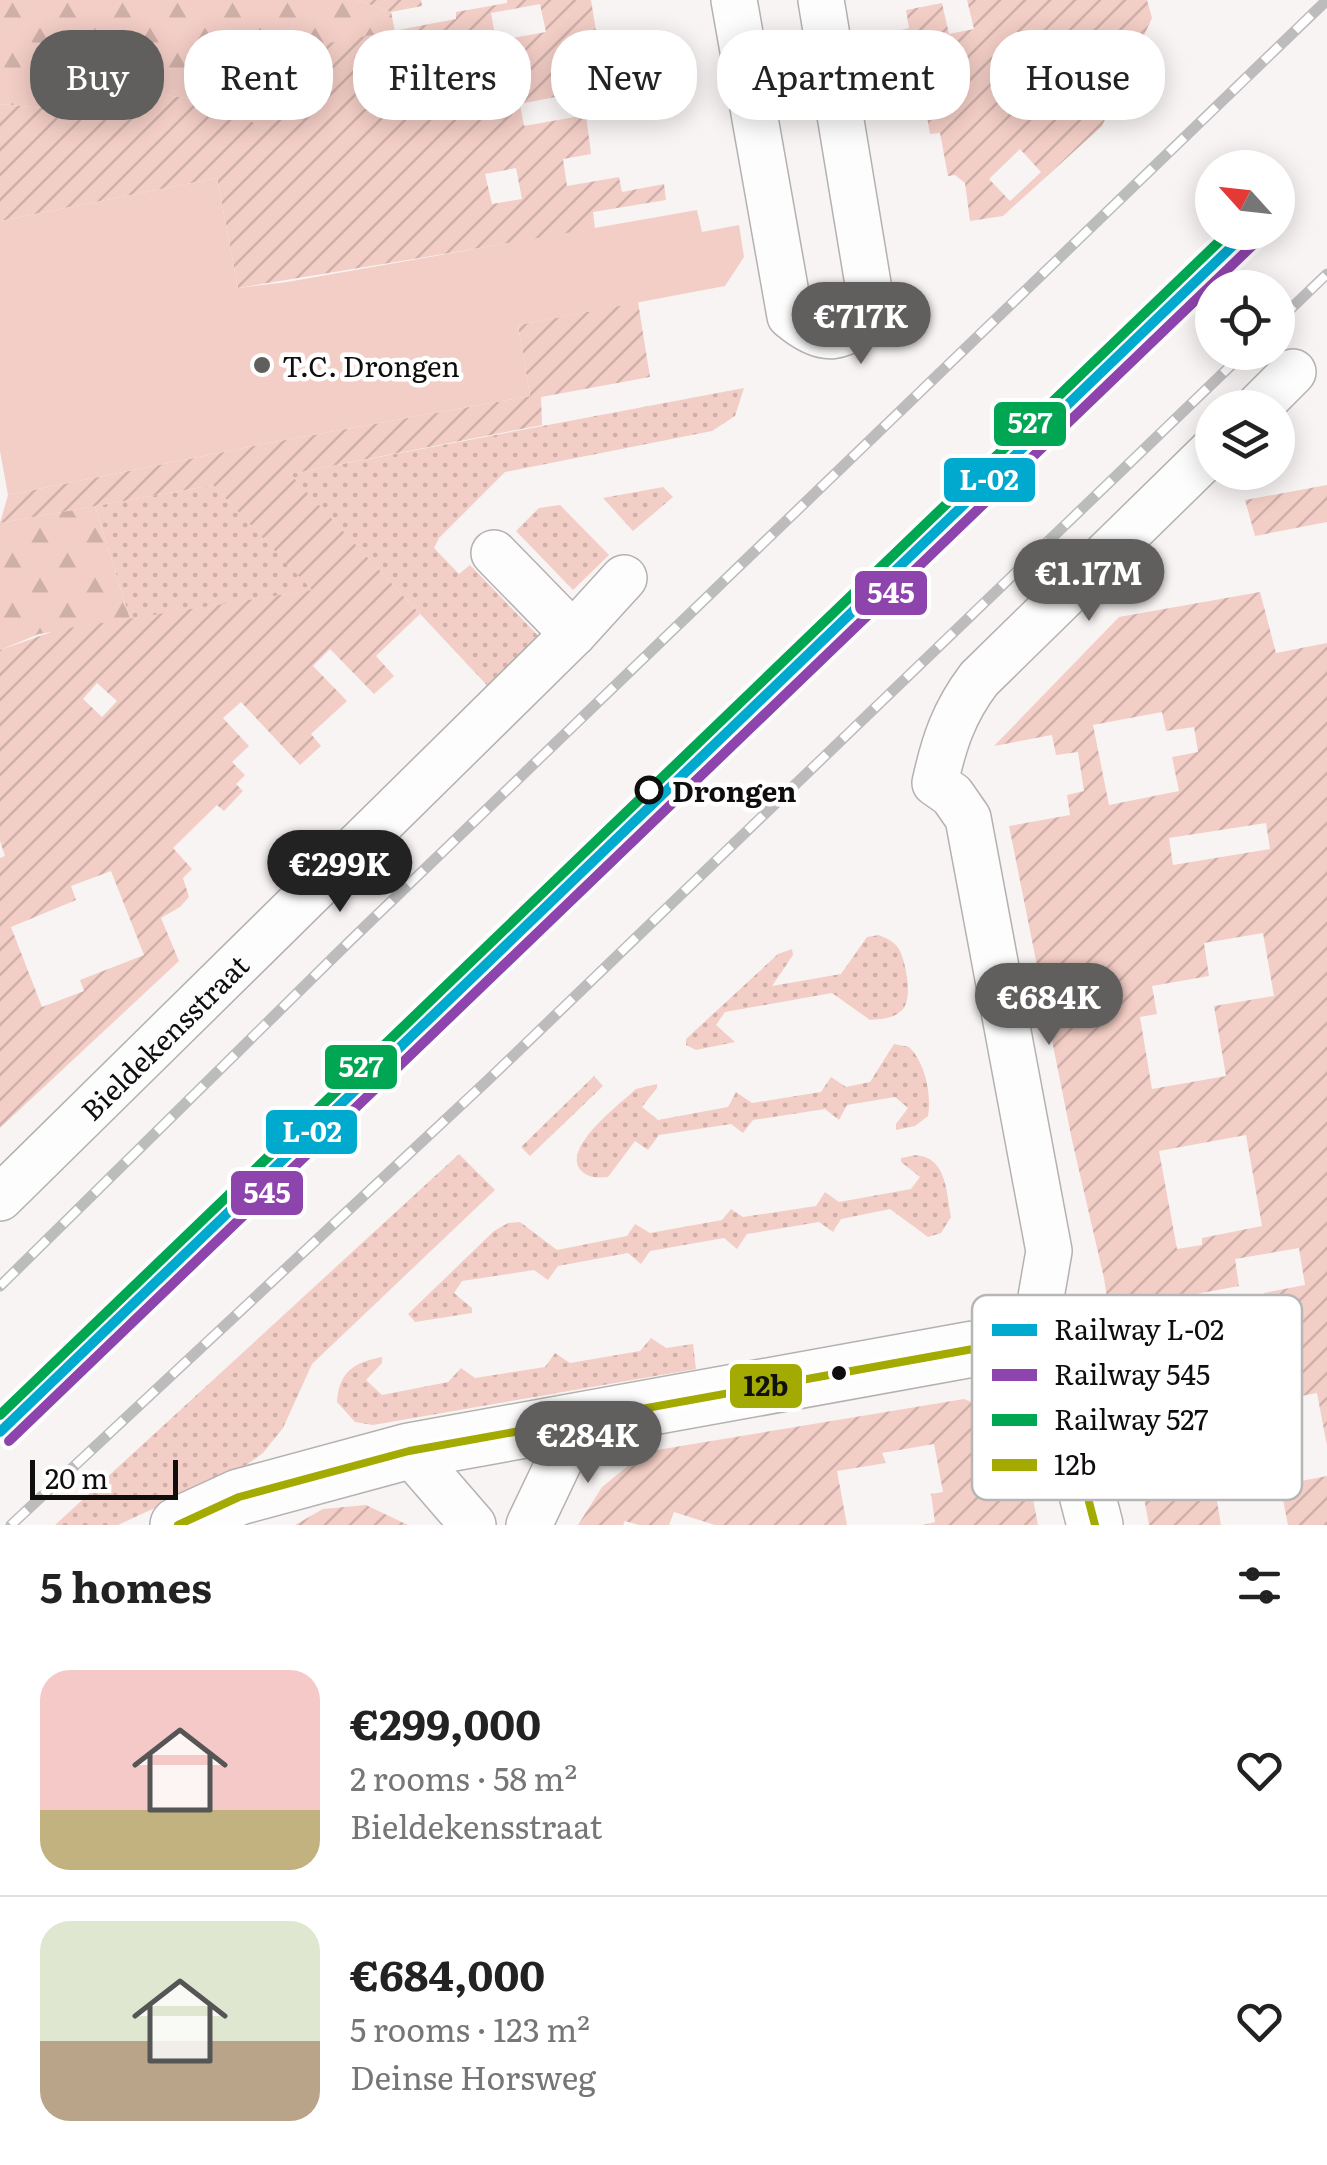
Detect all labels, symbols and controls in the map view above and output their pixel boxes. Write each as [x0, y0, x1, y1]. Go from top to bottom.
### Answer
chip: Buy [30, 30, 164, 120]
chip: Rent [184, 30, 333, 120]
chip: Filters [353, 30, 531, 120]
chip: New [551, 30, 697, 120]
chip: Apartment [717, 30, 970, 120]
chip: House [990, 30, 1165, 120]
north arrow [1195, 150, 1295, 250]
map controls [1195, 150, 1295, 490]
button: locate [1195, 270, 1295, 370]
pin: €717K [791, 282, 931, 367]
text: €717K [814, 290, 908, 338]
place label: T.C. Drongen [282, 344, 460, 386]
marker: T.C. Drongen [251, 354, 273, 376]
button: layers [1195, 390, 1295, 490]
line badge: 527 [992, 400, 1068, 448]
text: 527 [1008, 400, 1053, 442]
line badge: L-02 [942, 456, 1037, 504]
text: L-02 [959, 457, 1019, 499]
pin: €1.17M [1008, 539, 1170, 624]
text: €1.17M [1035, 547, 1143, 595]
line badge: 545 [853, 569, 929, 617]
text: 545 [867, 570, 915, 612]
place label: Drongen [672, 769, 796, 811]
marker: Drongen [636, 777, 662, 803]
pin: €299K [270, 830, 410, 915]
text: €299K [289, 838, 391, 886]
street label: Bieldekensstraat [70, 944, 258, 1129]
pin: €684K [979, 963, 1119, 1048]
text: €684K [997, 971, 1101, 1019]
line badge: 527 [323, 1043, 399, 1091]
text: 527 [339, 1044, 384, 1086]
line badge: L-02 [264, 1108, 359, 1156]
text: L-02 [282, 1109, 342, 1151]
line badge: 545 [229, 1169, 305, 1217]
text: 545 [243, 1170, 291, 1212]
legend [972, 1295, 1302, 1500]
text: Railway L-02 [1054, 1307, 1224, 1349]
text: Railway 545 [1054, 1352, 1210, 1394]
line badge: 12b [728, 1362, 804, 1410]
text: 12b [744, 1363, 788, 1405]
unlabelled marker [829, 1363, 849, 1383]
text: Railway 527 [1054, 1397, 1208, 1439]
pin: €284K [518, 1401, 658, 1486]
text: €284K [537, 1409, 639, 1457]
text: 12b [1054, 1442, 1097, 1484]
scale bar [30, 1455, 178, 1500]
text: 20 m [45, 1456, 108, 1498]
text: 5 homes [40, 1554, 212, 1616]
icon: filters [1232, 1558, 1287, 1613]
text: €299,000 [350, 1691, 541, 1753]
icon: home [120, 1710, 240, 1830]
icon: heart [1232, 1743, 1287, 1798]
text: 2 rooms · 58 m² [350, 1753, 577, 1801]
text: Bieldekensstraat [350, 1801, 602, 1849]
text: €684,000 [350, 1942, 545, 2004]
icon: home [120, 1961, 240, 2081]
icon: heart [1232, 1994, 1287, 2049]
text: 5 rooms · 123 m² [350, 2004, 590, 2052]
text: Deinse Horsweg [350, 2052, 596, 2100]

